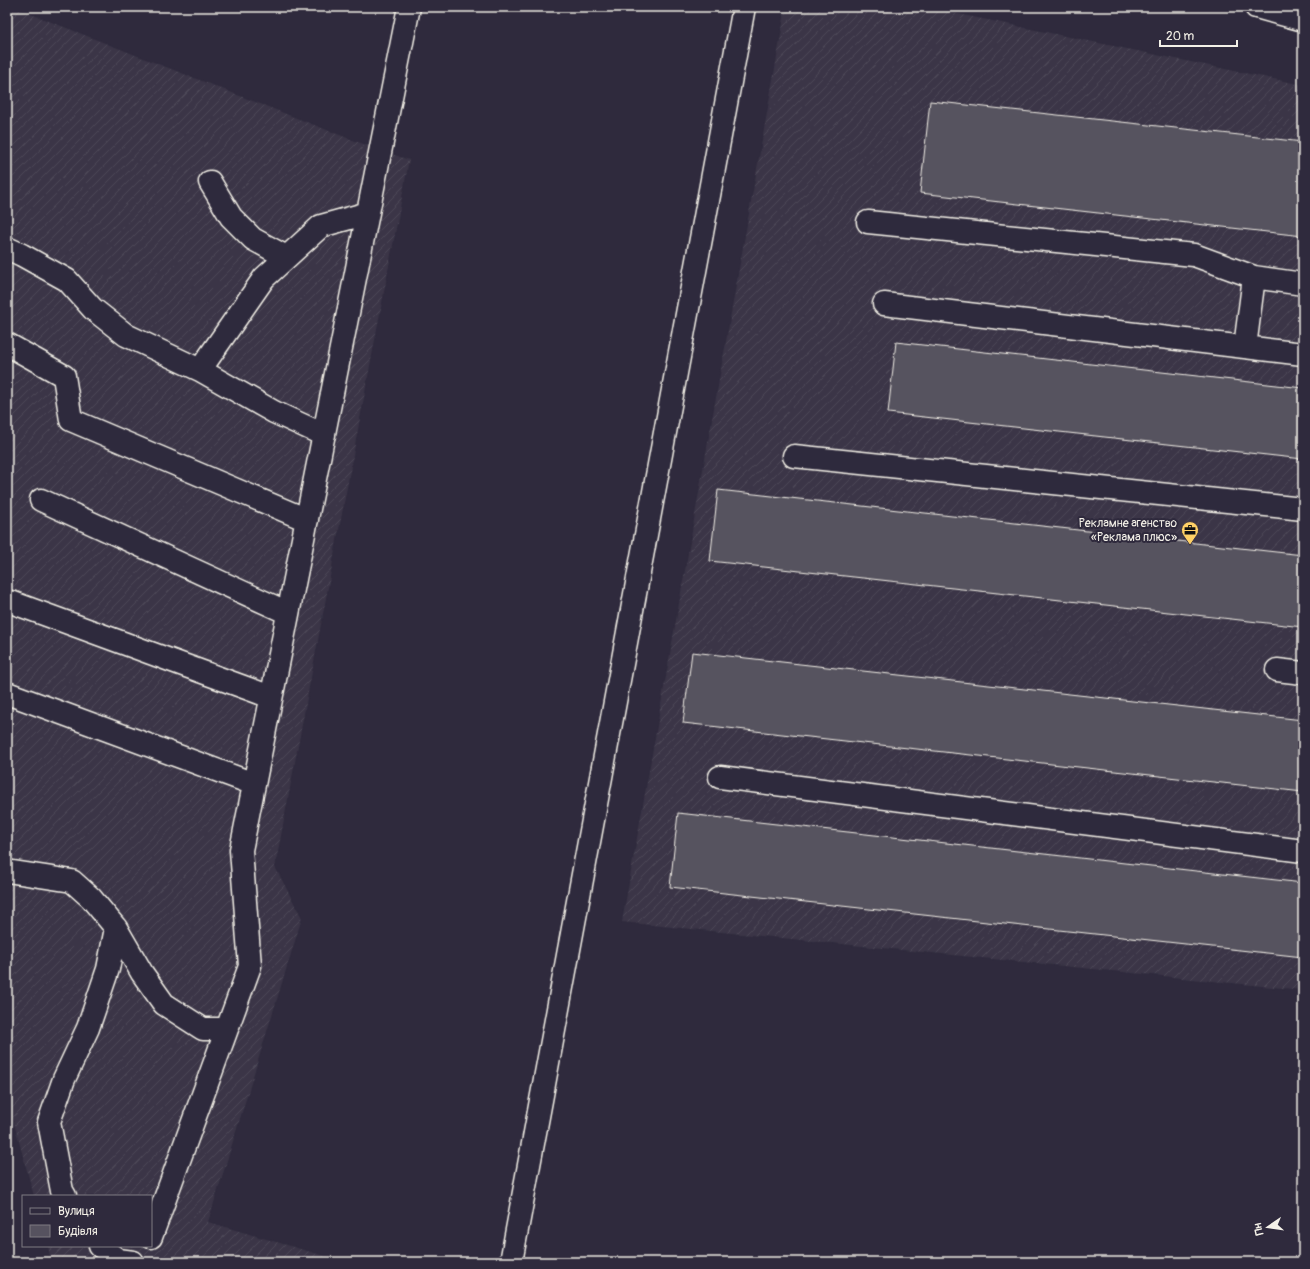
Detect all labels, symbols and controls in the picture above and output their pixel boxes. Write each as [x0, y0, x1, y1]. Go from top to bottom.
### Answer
scale bar [1160, 22, 1237, 48]
text: 20 m [1166, 29, 1195, 44]
place label: Рекламне агенство «Реклама плюс» [1079, 516, 1178, 545]
office icon: Рекламне агенство «Реклама плюс» [1180, 520, 1200, 545]
legend [22, 1195, 152, 1247]
text: Вулиця [58, 1204, 95, 1219]
north arrow [1248, 1207, 1288, 1247]
text: Пн [1251, 1221, 1266, 1236]
text: Будівля [58, 1224, 98, 1239]

